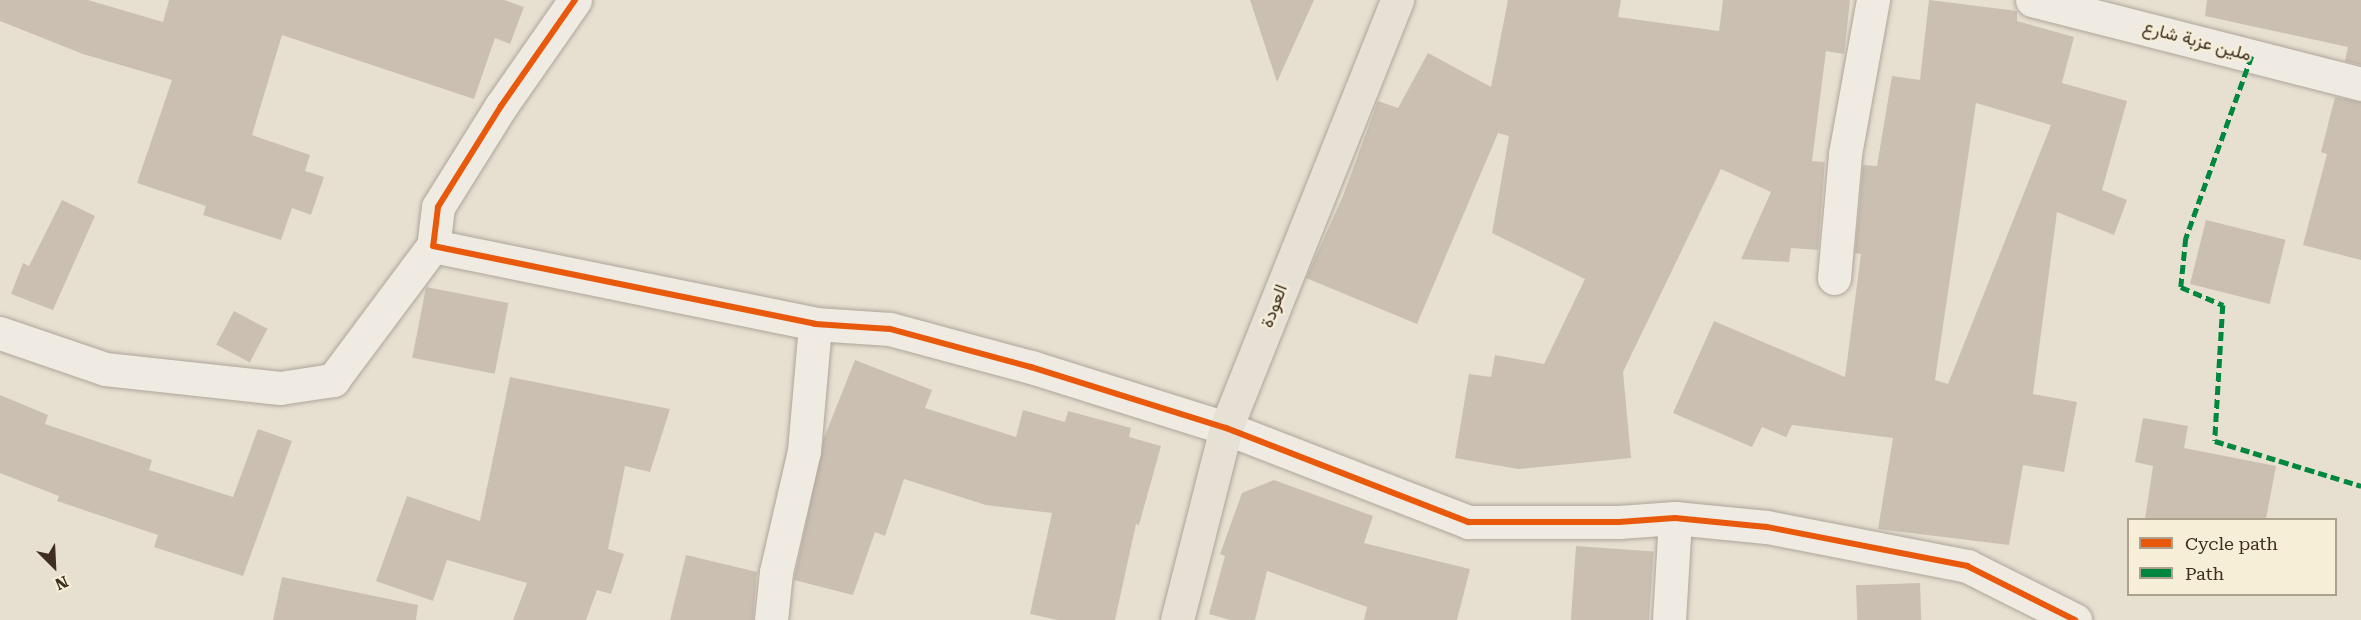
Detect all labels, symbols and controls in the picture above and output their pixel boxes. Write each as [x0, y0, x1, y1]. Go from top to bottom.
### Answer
street label: ملين عزبة شارع [2140, 16, 2254, 66]
street label: العودة [1256, 281, 1292, 331]
legend [2127, 518, 2337, 596]
text: Cycle path [2185, 533, 2278, 554]
north arrow [24, 536, 84, 596]
text: Path [2185, 563, 2224, 584]
text: N [52, 572, 71, 594]

